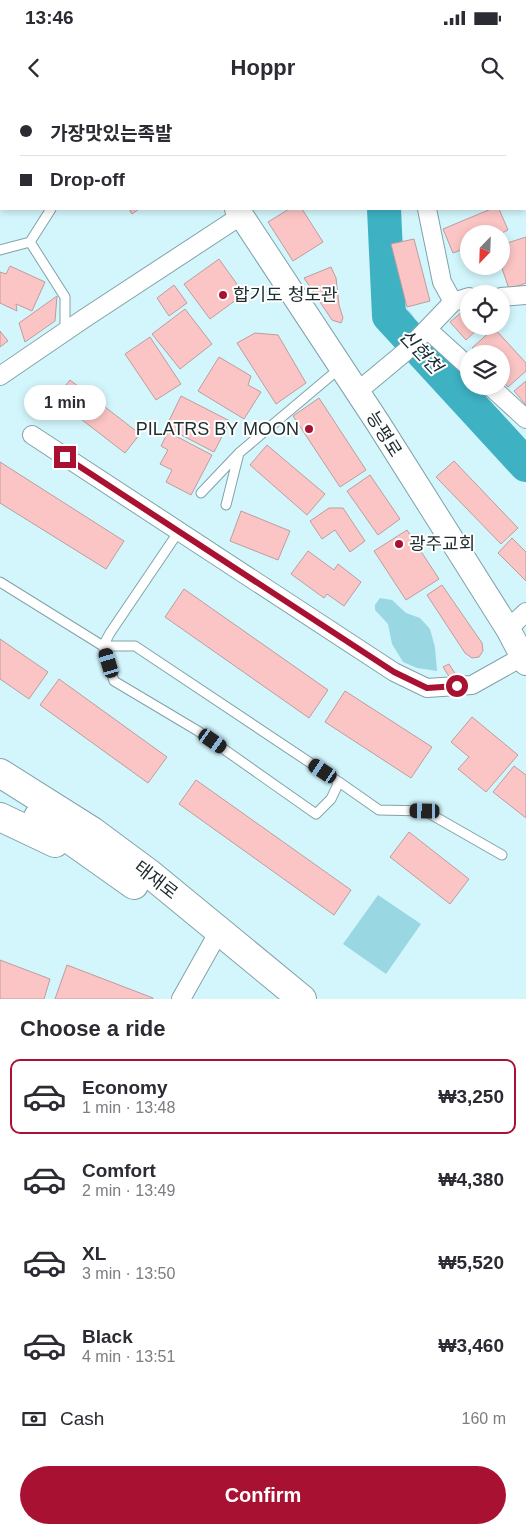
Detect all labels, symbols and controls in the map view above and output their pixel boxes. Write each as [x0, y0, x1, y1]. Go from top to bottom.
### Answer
text: 13:46 [25, 7, 74, 28]
icon: back [20, 54, 48, 82]
icon: search [478, 54, 506, 82]
text: Hoppr [231, 55, 295, 80]
text: 가장맛있는족발 [50, 123, 172, 144]
text: Drop-off [50, 169, 125, 190]
north arrow [460, 225, 510, 275]
map controls [460, 225, 510, 395]
place label: 합기도 청도관 [233, 285, 338, 305]
button: locate [460, 285, 510, 335]
marker: 합기도 청도관 [217, 289, 229, 301]
water label: 신현천 [395, 325, 447, 379]
button: layers [460, 345, 510, 395]
callout: 1 min [24, 384, 106, 420]
text: 1 min [44, 394, 86, 411]
street label: 능평로 [362, 408, 406, 460]
place label: PILATRS BY MOON [136, 419, 299, 439]
marker: PILATRS BY MOON [303, 423, 315, 435]
route end [54, 446, 76, 468]
place label: 광주교회 [409, 534, 475, 554]
marker: 광주교회 [393, 538, 405, 550]
car [97, 646, 120, 680]
route start [446, 675, 468, 697]
car [196, 726, 229, 756]
car [306, 756, 339, 786]
car [409, 803, 440, 819]
street label: 태재로 [130, 857, 182, 903]
text: Choose a ride [20, 1016, 165, 1041]
icon: car [22, 1074, 67, 1119]
text: Economy [82, 1077, 168, 1098]
text: ₩3,250 [439, 1086, 504, 1107]
text: 1 min · 13:48 [82, 1099, 175, 1116]
icon: car [22, 1157, 67, 1202]
text: Comfort [82, 1160, 156, 1181]
text: ₩4,380 [439, 1169, 504, 1190]
text: 2 min · 13:49 [82, 1182, 175, 1199]
icon: car [22, 1240, 67, 1285]
text: XL [82, 1243, 106, 1264]
text: ₩5,520 [439, 1252, 504, 1273]
text: 3 min · 13:50 [82, 1265, 175, 1282]
icon: car [22, 1323, 67, 1368]
text: Black [82, 1326, 133, 1347]
text: ₩3,460 [439, 1335, 504, 1356]
text: 4 min · 13:51 [82, 1348, 175, 1365]
icon: cash [20, 1405, 48, 1433]
text: Cash [60, 1408, 104, 1429]
text: 160 m [462, 1410, 506, 1427]
button: Confirm [20, 1466, 506, 1524]

